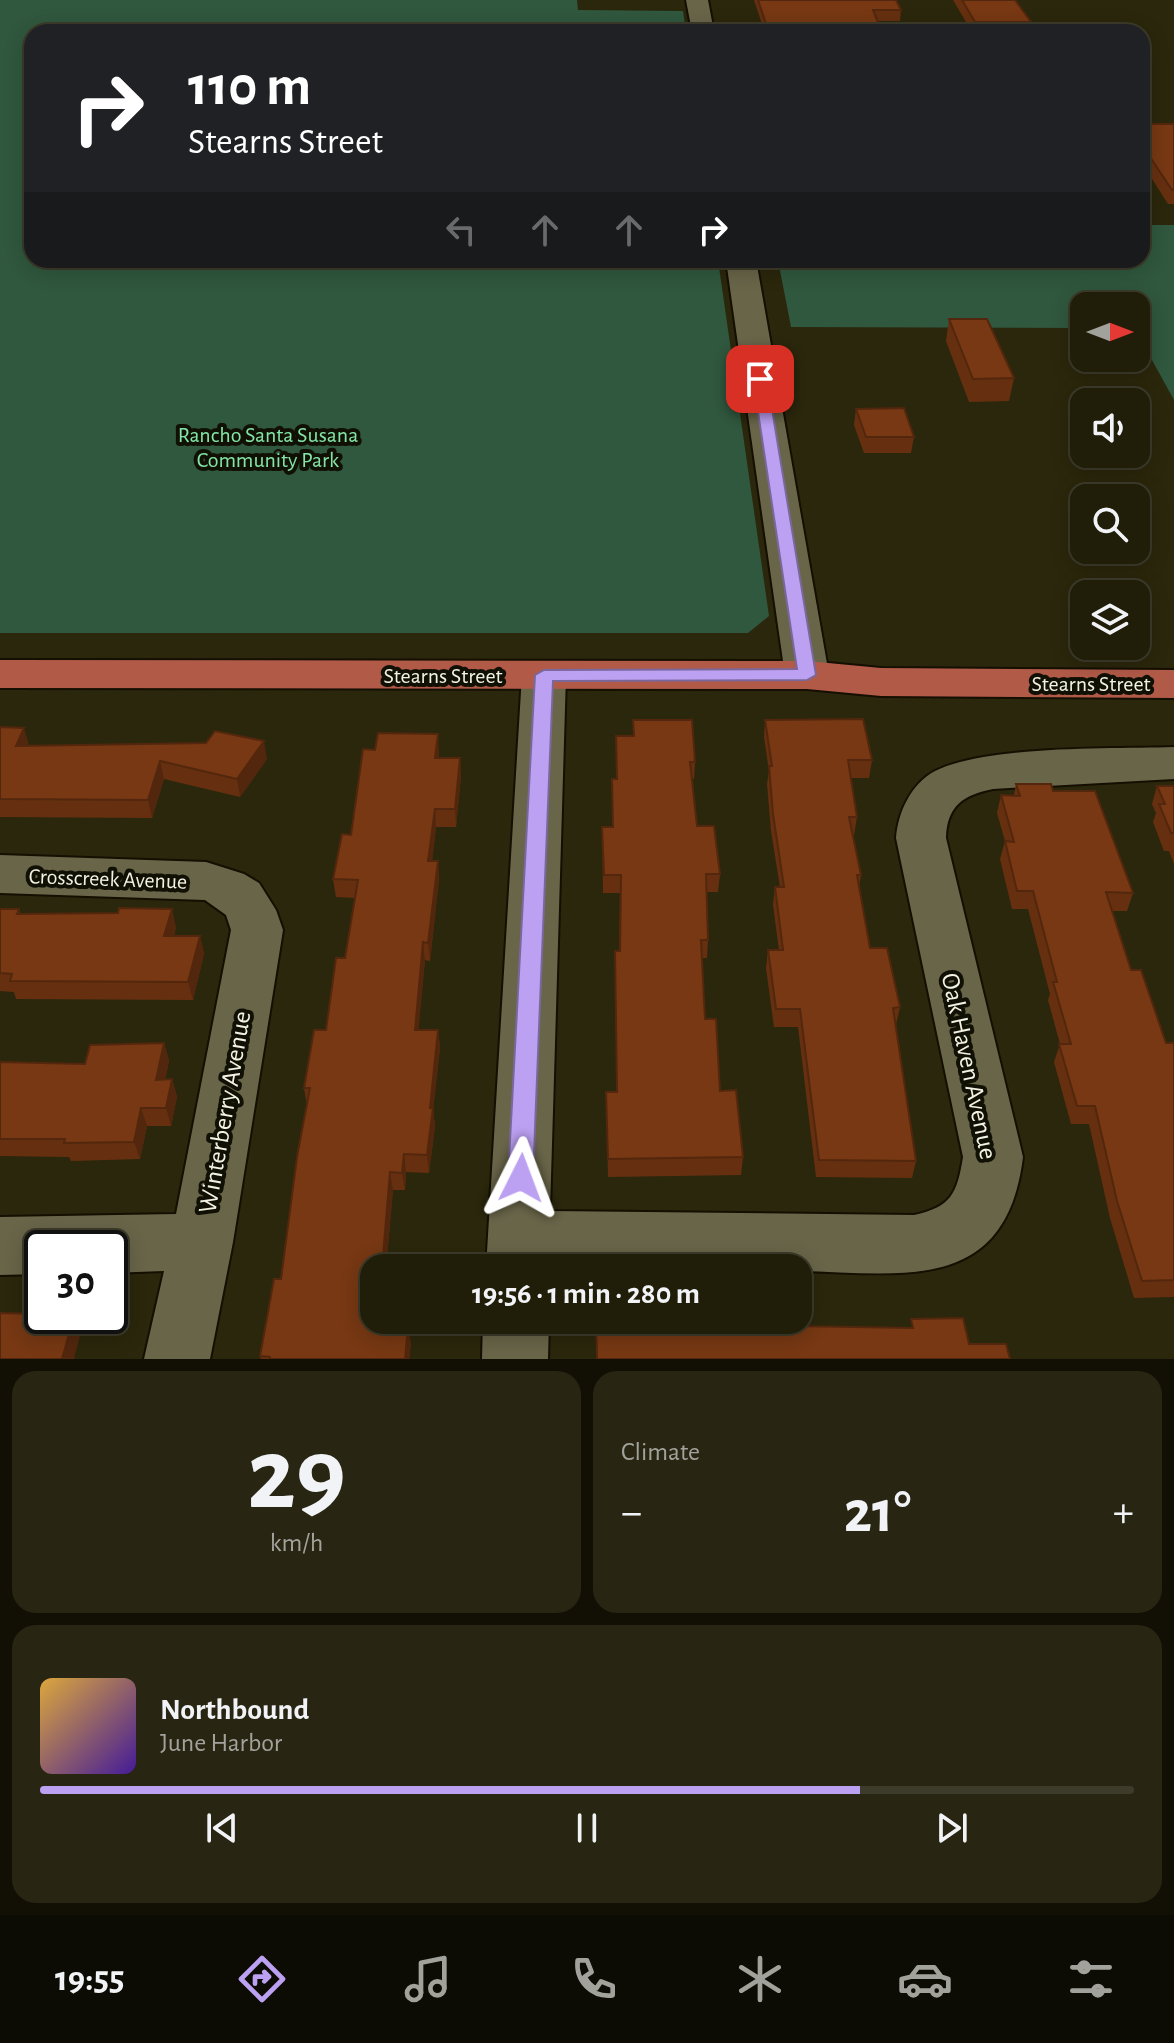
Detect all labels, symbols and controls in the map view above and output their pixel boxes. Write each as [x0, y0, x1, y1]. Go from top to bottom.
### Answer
icon: right [56, 56, 160, 160]
text: 110 m [188, 59, 311, 115]
text: Stearns Street [188, 124, 383, 160]
icon: left [439, 208, 483, 252]
icon: ahead [523, 208, 567, 252]
icon: ahead [607, 208, 651, 252]
icon: right [691, 208, 735, 252]
north arrow [1070, 292, 1150, 372]
map controls [1070, 292, 1150, 660]
pin [726, 345, 794, 413]
icon: arrive [738, 357, 782, 401]
button: sound [1070, 388, 1150, 468]
park label: Rancho Santa Susana Community Park [178, 424, 358, 471]
button: search [1070, 484, 1150, 564]
button: layers [1070, 580, 1150, 660]
street label: Stearns Street [383, 665, 503, 687]
street label: Stearns Street [1031, 673, 1151, 695]
street label: Crosscreek Avenue [28, 865, 188, 893]
street label: Oak Haven Avenue [937, 971, 1001, 1162]
street label: Winterberry Avenue [194, 1009, 256, 1215]
position arrow [479, 1136, 563, 1220]
speed limit sign: 30 [24, 1230, 128, 1334]
text: 19:56 · 1 min · 280 m [472, 1279, 700, 1309]
text: 29 [247, 1424, 346, 1528]
text: Climate [621, 1439, 700, 1465]
text: 21° [844, 1483, 911, 1543]
text: − [621, 1491, 642, 1535]
text: + [1113, 1491, 1134, 1535]
text: km/h [270, 1530, 323, 1556]
text: Northbound [160, 1695, 309, 1725]
text: June Harbor [160, 1730, 282, 1756]
icon: previous [200, 1806, 244, 1850]
icon: pause [565, 1806, 609, 1850]
icon: next [930, 1806, 974, 1850]
icon: directions [234, 1951, 290, 2007]
icon: music [400, 1951, 456, 2007]
icon: phone [566, 1951, 622, 2007]
icon: climate [732, 1951, 788, 2007]
icon: car [897, 1951, 953, 2007]
icon: filters [1063, 1951, 1119, 2007]
text: 19:55 [55, 1961, 125, 1997]

